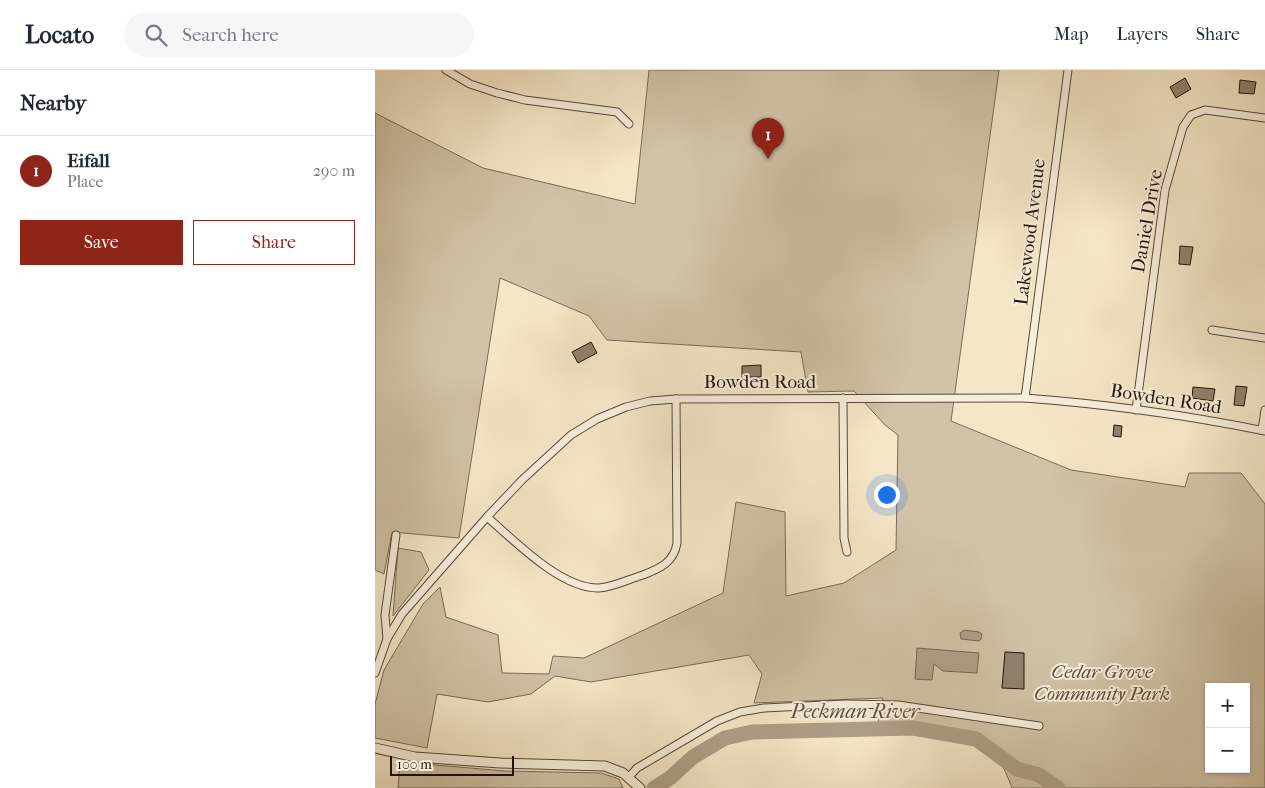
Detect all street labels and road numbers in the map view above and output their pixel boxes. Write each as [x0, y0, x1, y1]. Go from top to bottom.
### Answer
street label: Lakewood Avenue [1010, 157, 1050, 307]
street label: Daniel Drive [1127, 167, 1167, 275]
street label: Bowden Road [704, 371, 817, 393]
street label: Bowden Road [1109, 379, 1224, 419]

